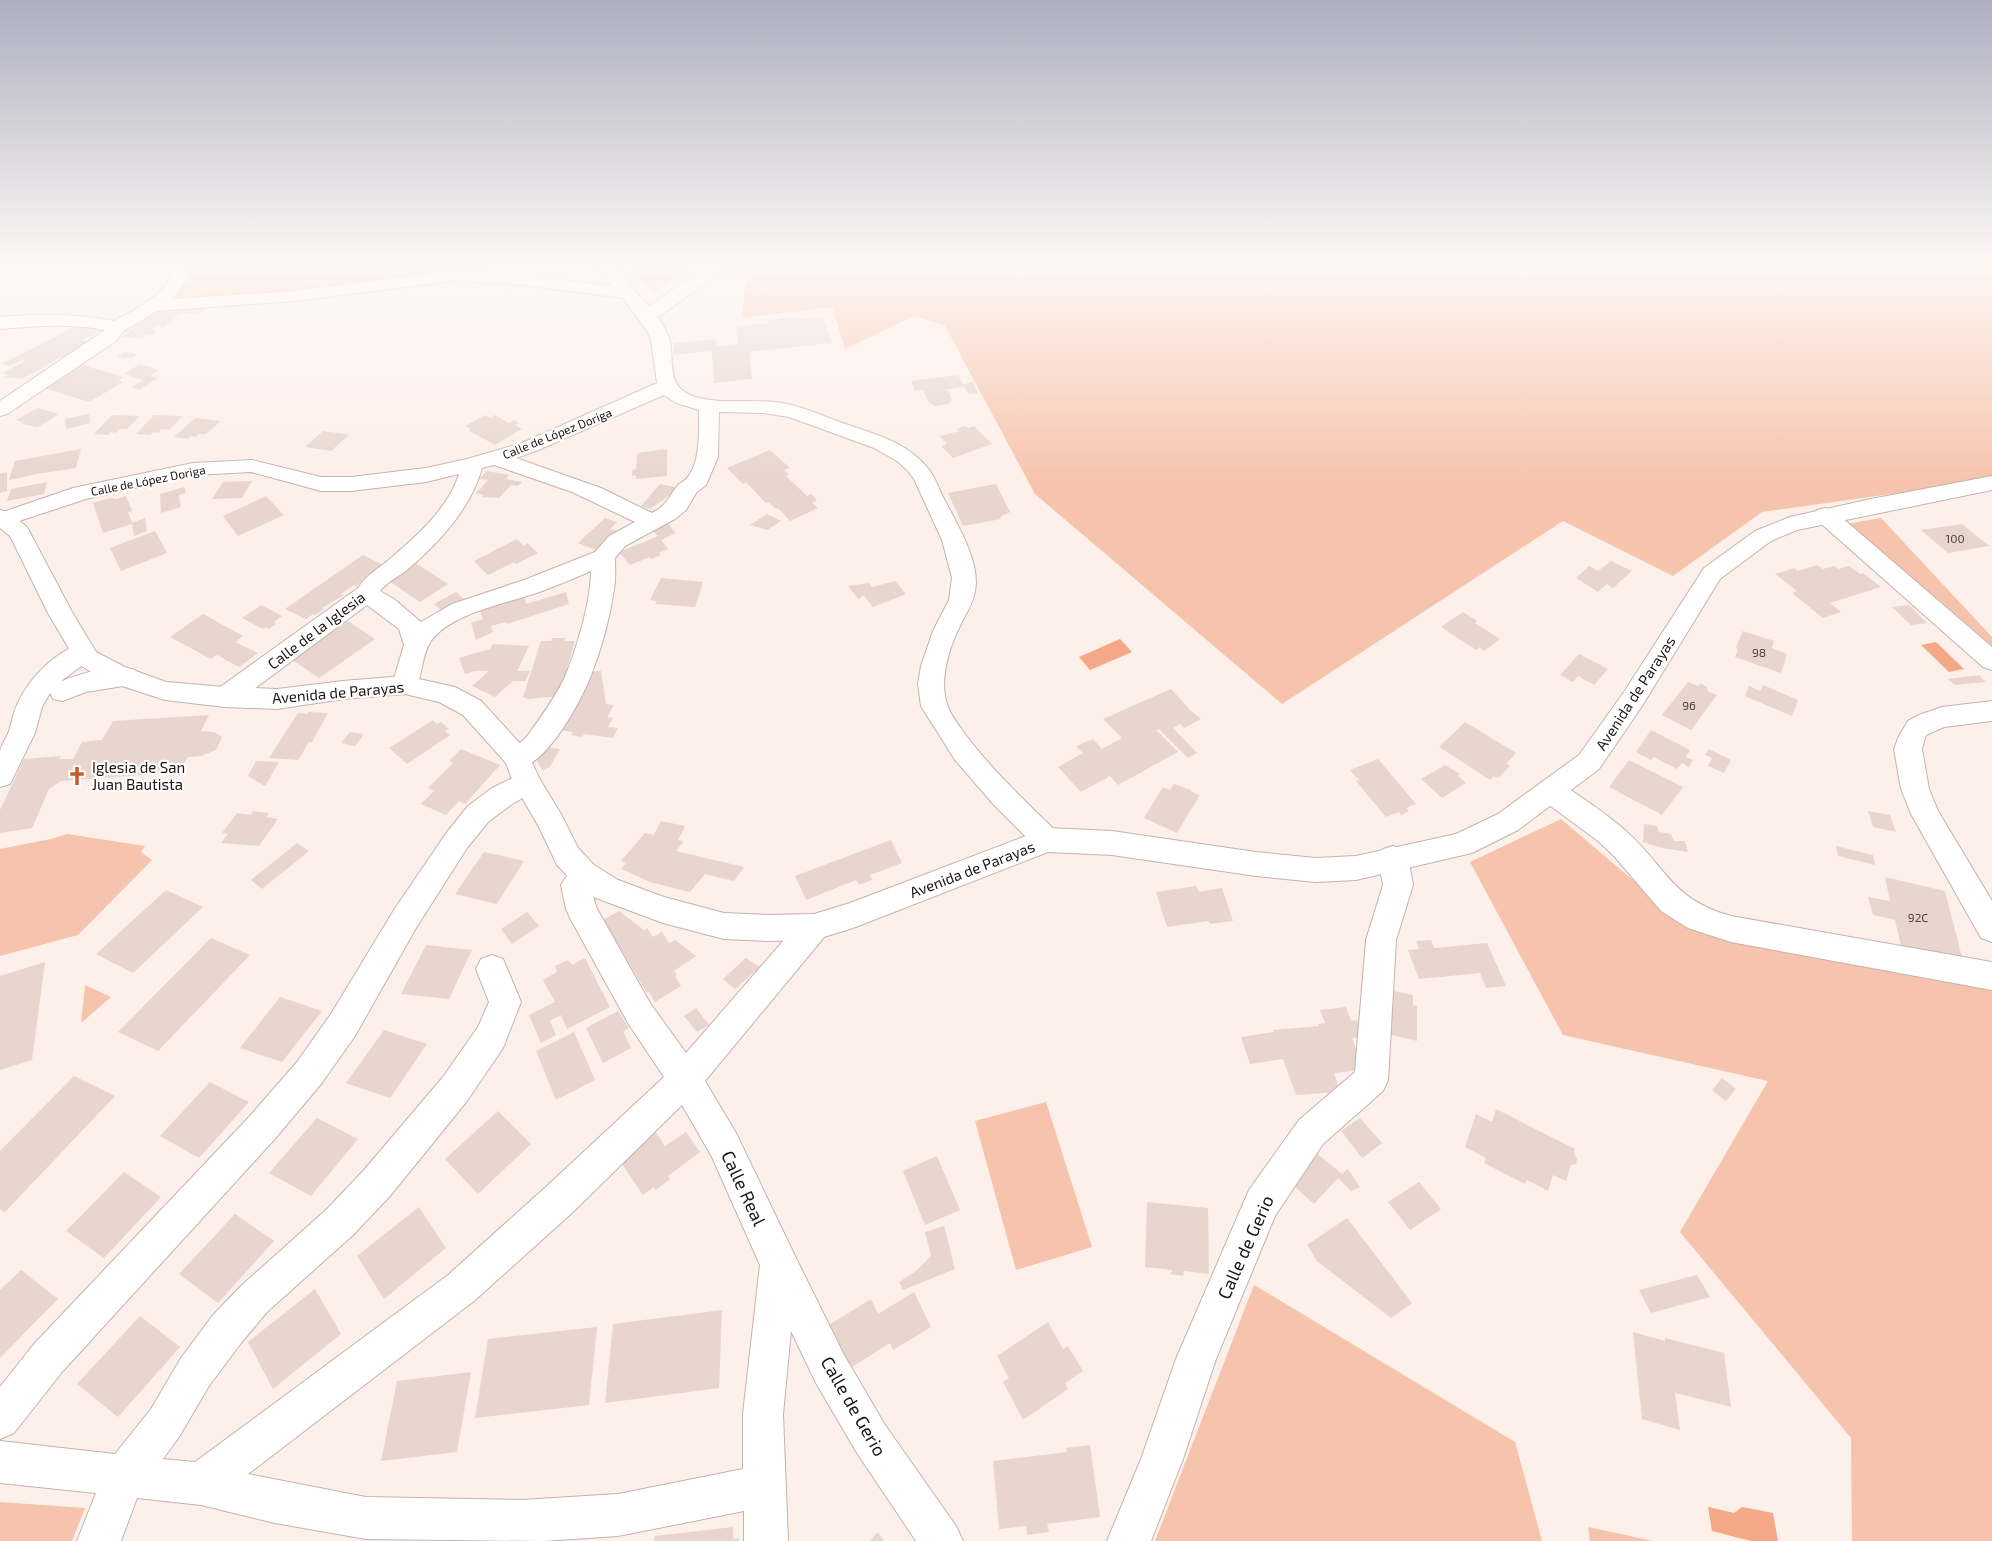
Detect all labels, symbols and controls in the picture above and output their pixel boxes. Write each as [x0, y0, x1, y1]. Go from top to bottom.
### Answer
street label: Calle de López Doriga [500, 405, 614, 461]
street label: Calle de López Doriga [89, 462, 207, 498]
house number: 100 [1945, 531, 1965, 545]
street label: Calle de la Iglesia [264, 587, 368, 673]
street label: Avenida de Parayas [1591, 633, 1679, 753]
house number: 98 [1752, 645, 1766, 659]
street label: Avenida de Parayas [271, 677, 405, 707]
house number: 96 [1682, 698, 1696, 712]
place label: Iglesia de San Juan Bautista [92, 758, 185, 793]
church icon: Iglesia de San Juan Bautista [66, 765, 88, 787]
street label: Avenida de Parayas [907, 837, 1037, 901]
house number: 92C [1908, 910, 1928, 924]
street label: Calle Real [717, 1147, 771, 1230]
street label: Calle de Gerio [1212, 1192, 1278, 1302]
street label: Calle de Gerio [817, 1352, 891, 1460]

